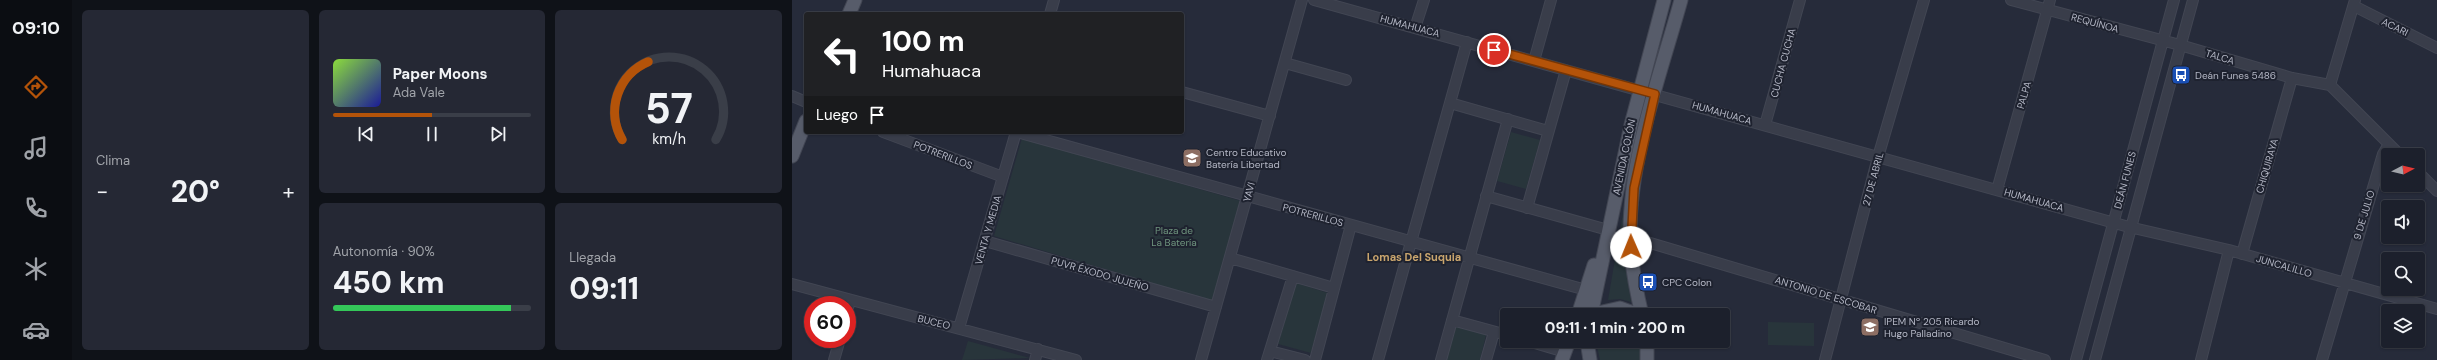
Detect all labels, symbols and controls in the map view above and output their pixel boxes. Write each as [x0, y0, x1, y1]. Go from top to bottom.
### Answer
street label: REQUÍNOA [2070, 10, 2121, 36]
street label: HUMAHUACA [1379, 12, 1442, 40]
street label: ACARI [2379, 15, 2411, 39]
text: 09:10 [12, 16, 60, 40]
text: 100 m [882, 23, 965, 60]
street label: CUCHA CUCHA [1767, 27, 1799, 99]
icon: left [816, 28, 868, 80]
pin [1477, 33, 1511, 67]
icon: arrive [1483, 39, 1505, 61]
street label: TALCA [2204, 46, 2236, 68]
text: Humahuaca [882, 59, 981, 83]
text: Paper Moons [393, 64, 488, 84]
bus stop icon: Deán Funes 5486 [2170, 64, 2192, 86]
place label: Deán Funes 5486 [2195, 69, 2276, 82]
icon: directions [22, 73, 50, 101]
street label: PALPA [2014, 79, 2034, 110]
text: 57 [645, 81, 693, 135]
text: Ada Vale [393, 84, 445, 101]
street label: HUMAHUACA [1691, 98, 1754, 128]
icon: arrive [866, 104, 888, 126]
text: Luego [816, 105, 858, 125]
street label: AVENIDA COLÓN [1610, 118, 1638, 196]
icon: previous [355, 123, 377, 145]
icon: pause [421, 123, 443, 145]
icon: next [487, 123, 509, 145]
text: km/h [652, 129, 686, 147]
icon: music [22, 134, 50, 162]
street label: CHIQUIRAYA [2253, 137, 2281, 195]
street label: POTRERILLOS [912, 138, 974, 172]
place label: Centro Educativo Batería Libertad [1206, 146, 1287, 171]
school or university icon: Centro Educativo Batería Libertad [1181, 147, 1203, 169]
north arrow [2381, 148, 2425, 192]
map controls [2381, 148, 2425, 348]
street label: DEÁN FUNES [2111, 150, 2139, 210]
street label: 27 DE ABRIL [1860, 151, 1886, 207]
text: Clima [96, 152, 130, 169]
text: 20° [171, 172, 220, 211]
text: − [96, 177, 108, 206]
text: + [283, 177, 295, 206]
street label: YAVI [1240, 181, 1258, 203]
street label: HUMAHUACA [2003, 185, 2066, 215]
street label: 9 DE JULIO [2350, 188, 2378, 241]
street label: VENTA Y MEDIA [972, 193, 1004, 266]
icon: phone [22, 194, 50, 222]
button: sound [2381, 200, 2425, 244]
street label: POTRERILLOS [1281, 201, 1345, 229]
park label: Plaza de La Batería [1151, 224, 1197, 249]
position arrow [1610, 226, 1652, 268]
text: Autonomía · 90% [333, 243, 435, 260]
text: Llegada [569, 249, 616, 266]
district label: Lomas Del Suquia [1367, 250, 1461, 264]
street label: JUNCALILLO [2255, 252, 2314, 280]
button: search [2381, 252, 2425, 296]
street label: PUVR ÉXODO JUJEÑO [1050, 254, 1150, 294]
icon: climate [22, 255, 50, 283]
text: 450 km [333, 263, 445, 302]
text: 09:11 [569, 269, 639, 308]
bus stop icon: CPC Colon [1637, 271, 1659, 293]
street label: ANTONIO DE ESCOBAR [1773, 273, 1879, 317]
place label: CPC Colon [1662, 276, 1712, 289]
speed limit sign: 60 [804, 296, 856, 348]
button: layers [2381, 304, 2425, 348]
street label: BUCEO [916, 312, 952, 332]
place label: IPEM Nº 205 Ricardo Hugo Palladino [1884, 315, 1980, 340]
icon: car [22, 316, 50, 344]
school or university icon: IPEM Nº 205 Ricardo Hugo Palladino [1859, 316, 1881, 338]
text: 09:11 · 1 min · 200 m [1545, 318, 1685, 338]

